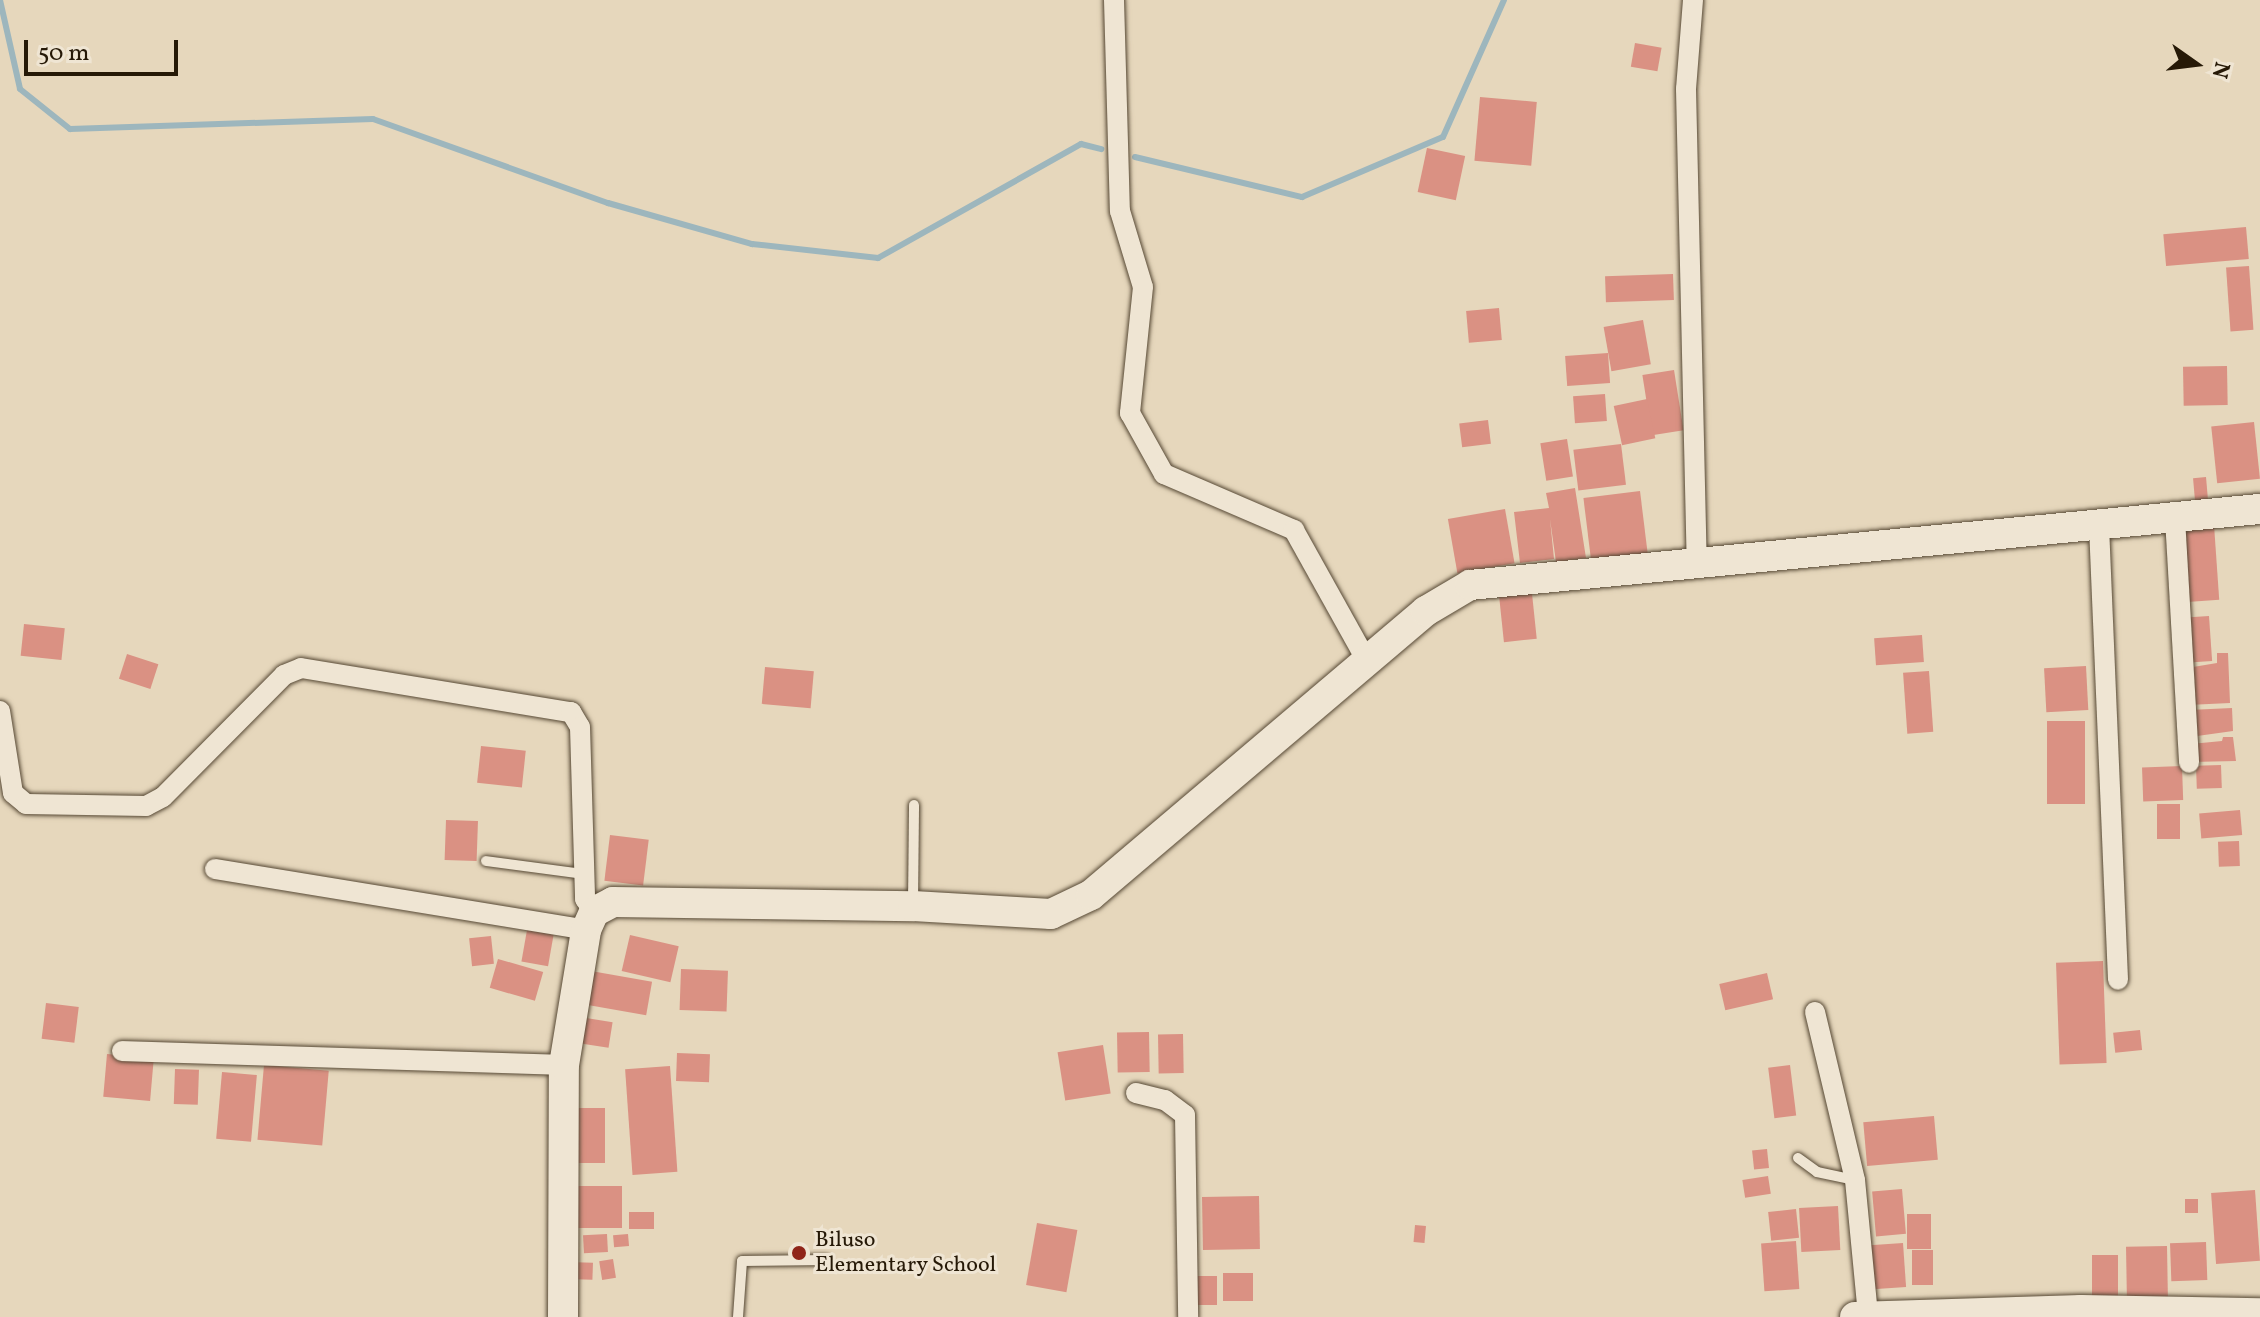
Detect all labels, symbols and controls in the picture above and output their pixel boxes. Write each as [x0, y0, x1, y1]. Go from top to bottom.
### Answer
scale bar [28, 24, 182, 74]
north arrow [2156, 24, 2236, 104]
text: 50 m [38, 37, 90, 71]
text: N [2203, 58, 2237, 81]
place label: Biluso Elementary School [815, 1227, 997, 1278]
marker: Biluso Elementary School [790, 1244, 808, 1262]

